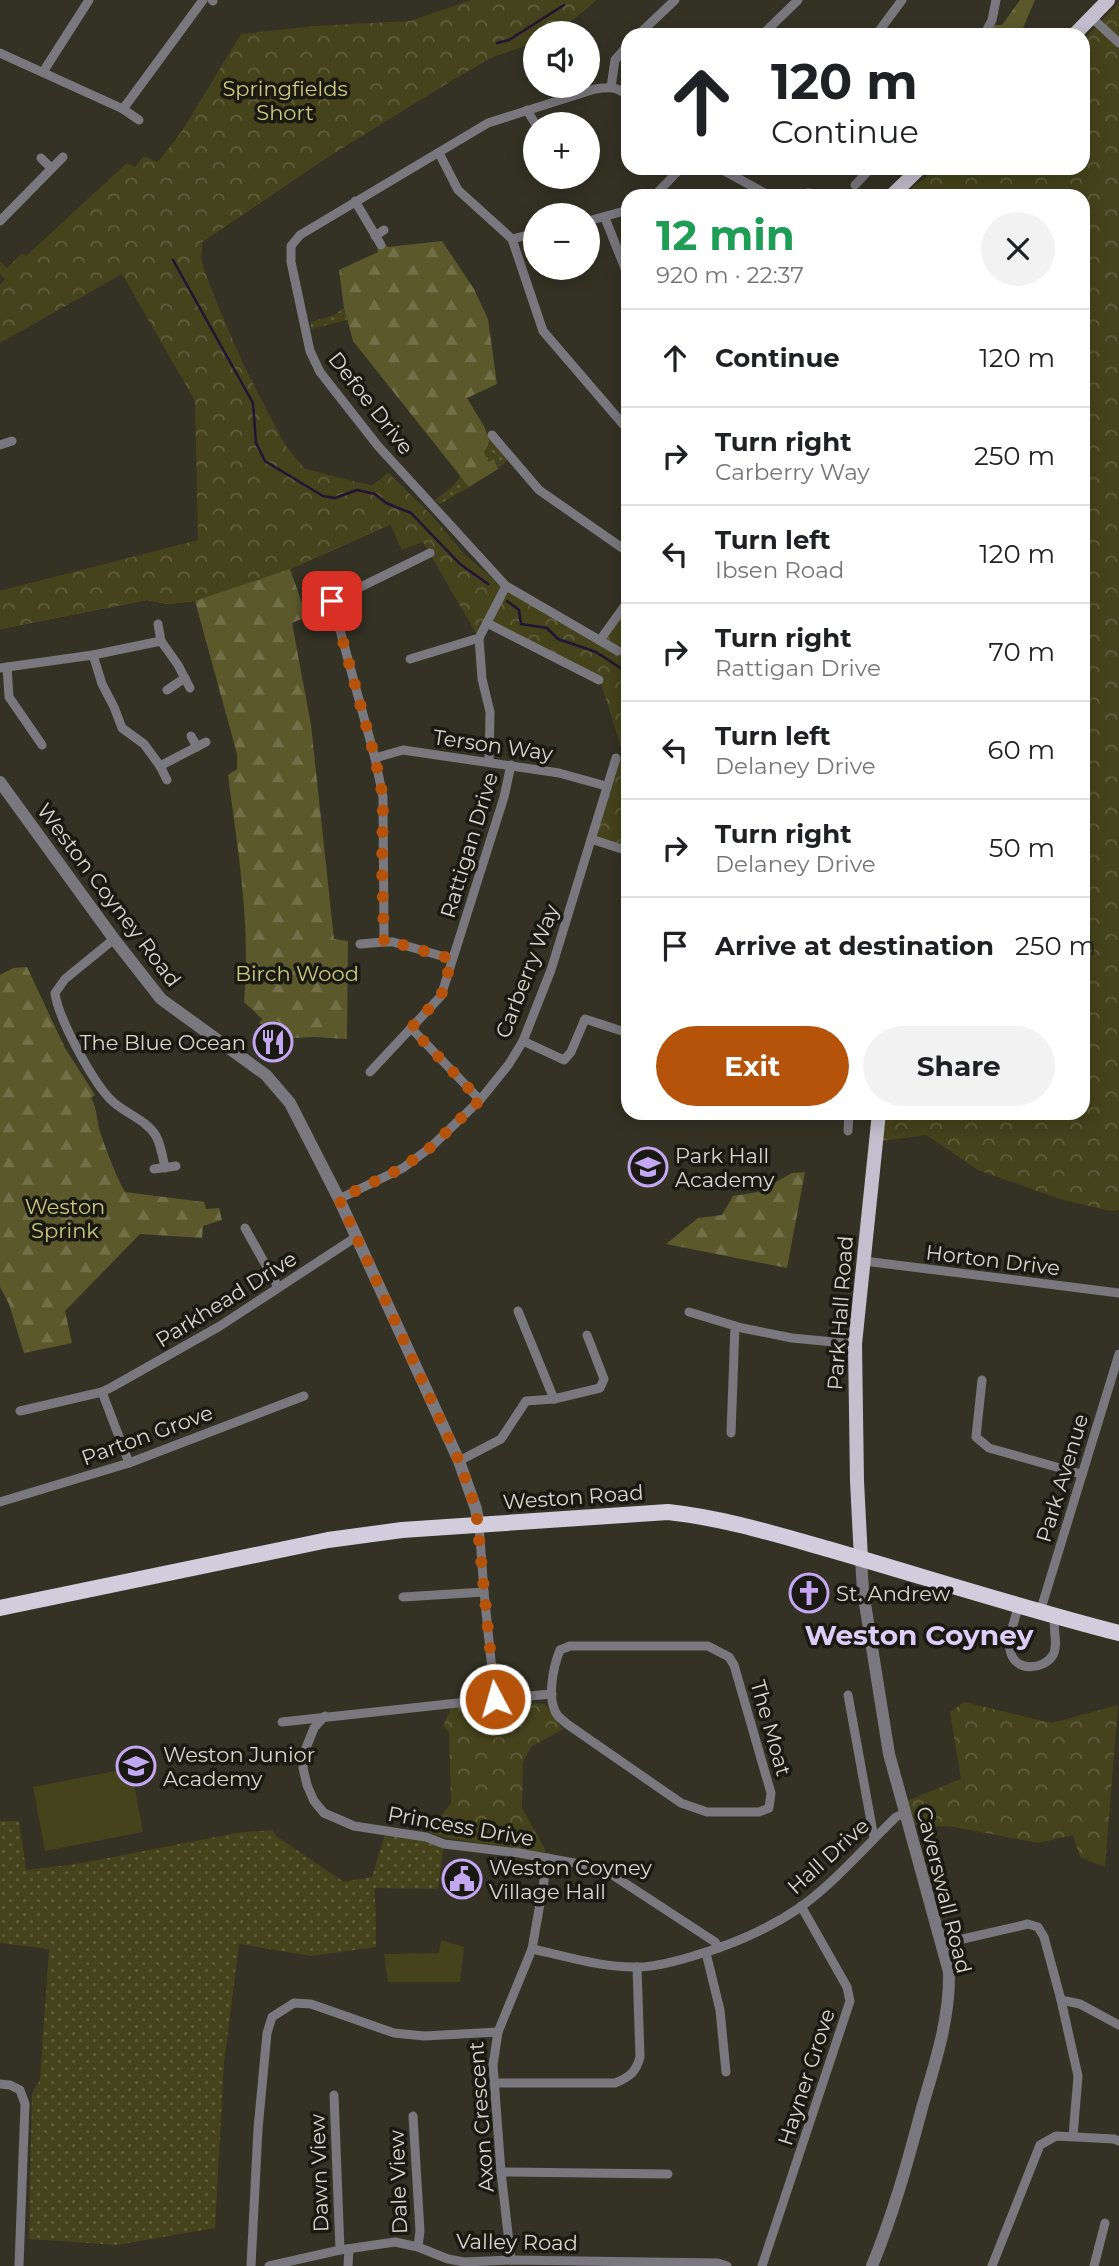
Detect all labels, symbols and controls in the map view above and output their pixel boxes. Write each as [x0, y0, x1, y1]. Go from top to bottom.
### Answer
map controls [523, 21, 600, 280]
button: sound [523, 21, 600, 98]
text: 120 m [771, 52, 918, 111]
icon: ahead [656, 56, 747, 147]
park label: Springfields Short [222, 76, 348, 125]
button: + [523, 112, 600, 189]
text: Continue [771, 112, 919, 151]
button: − [523, 203, 600, 280]
text: 12 min [656, 209, 795, 261]
button: close [981, 212, 1055, 286]
text: 920 m · 22:37 [656, 261, 804, 289]
icon: ahead [656, 339, 694, 377]
text: Continue [715, 342, 840, 374]
text: 120 m [979, 342, 1055, 374]
street label: Defoe Drive [323, 347, 419, 459]
text: Turn right [715, 426, 851, 458]
icon: right [656, 437, 694, 475]
text: 250 m [974, 440, 1055, 472]
text: Carberry Way [715, 458, 870, 486]
text: Turn left [715, 524, 831, 556]
icon: left [656, 535, 694, 573]
text: 120 m [979, 538, 1055, 570]
text: Ibsen Road [715, 556, 844, 584]
pin [302, 571, 362, 631]
icon: arrive [313, 582, 351, 620]
text: Turn right [715, 622, 851, 654]
icon: right [656, 633, 694, 671]
text: 70 m [989, 636, 1055, 668]
text: Rattigan Drive [715, 654, 881, 682]
text: Turn left [715, 720, 831, 752]
street label: Terson Way [432, 724, 555, 766]
icon: left [656, 731, 694, 769]
text: 60 m [988, 734, 1055, 766]
text: Delaney Drive [715, 752, 876, 780]
street label: Rattigan Drive [435, 769, 503, 921]
street label: Weston Coyney Road [32, 798, 186, 992]
text: Turn right [715, 818, 851, 850]
icon: right [656, 829, 694, 867]
text: 50 m [989, 832, 1055, 864]
text: Delaney Drive [715, 850, 876, 878]
street label: Carberry Way [490, 900, 564, 1041]
icon: arrive [656, 927, 694, 965]
text: Arrive at destination [715, 930, 994, 962]
text: 250 m [1015, 930, 1096, 962]
park label: Birch Wood [235, 961, 359, 986]
restaurant icon: The Blue Ocean [252, 1021, 294, 1063]
button: Exit [656, 1026, 849, 1106]
button: Share [863, 1026, 1055, 1106]
place label: The Blue Ocean [80, 1030, 246, 1055]
place label: Park Hall Academy [675, 1143, 775, 1192]
school or university icon: Park Hall Academy [627, 1146, 669, 1188]
park label: Weston Sprink [25, 1194, 105, 1243]
street label: Park Hall Road [822, 1235, 858, 1391]
street label: Horton Drive [924, 1239, 1062, 1281]
street label: Parkhead Drive [151, 1246, 301, 1352]
street label: Parton Grove [78, 1400, 216, 1470]
street label: Park Avenue [1031, 1411, 1093, 1545]
street label: Weston Road [502, 1480, 644, 1514]
church icon: St. Andrew [788, 1572, 830, 1614]
place label: St. Andrew [836, 1581, 951, 1606]
district label: Weston Coyney [804, 1618, 1034, 1652]
position arrow [458, 1662, 532, 1736]
street label: The Moat [745, 1677, 797, 1779]
place label: Weston Junior Academy [163, 1742, 315, 1791]
school or university icon: Weston Junior Academy [115, 1745, 157, 1787]
street label: Princess Drive [386, 1801, 536, 1851]
street label: Caverswall Road [911, 1804, 977, 1976]
street label: Hall Drive [782, 1813, 874, 1899]
place label: Weston Coyney Village Hall [489, 1855, 653, 1904]
public building icon: Weston Coyney Village Hall [441, 1858, 483, 1900]
street label: Hayner Grove [772, 2006, 840, 2148]
street label: Axon Crescent [463, 2041, 499, 2193]
street label: Dawn View [304, 2113, 334, 2233]
street label: Dale View [384, 2129, 412, 2235]
street label: Valley Road [456, 2228, 578, 2256]

